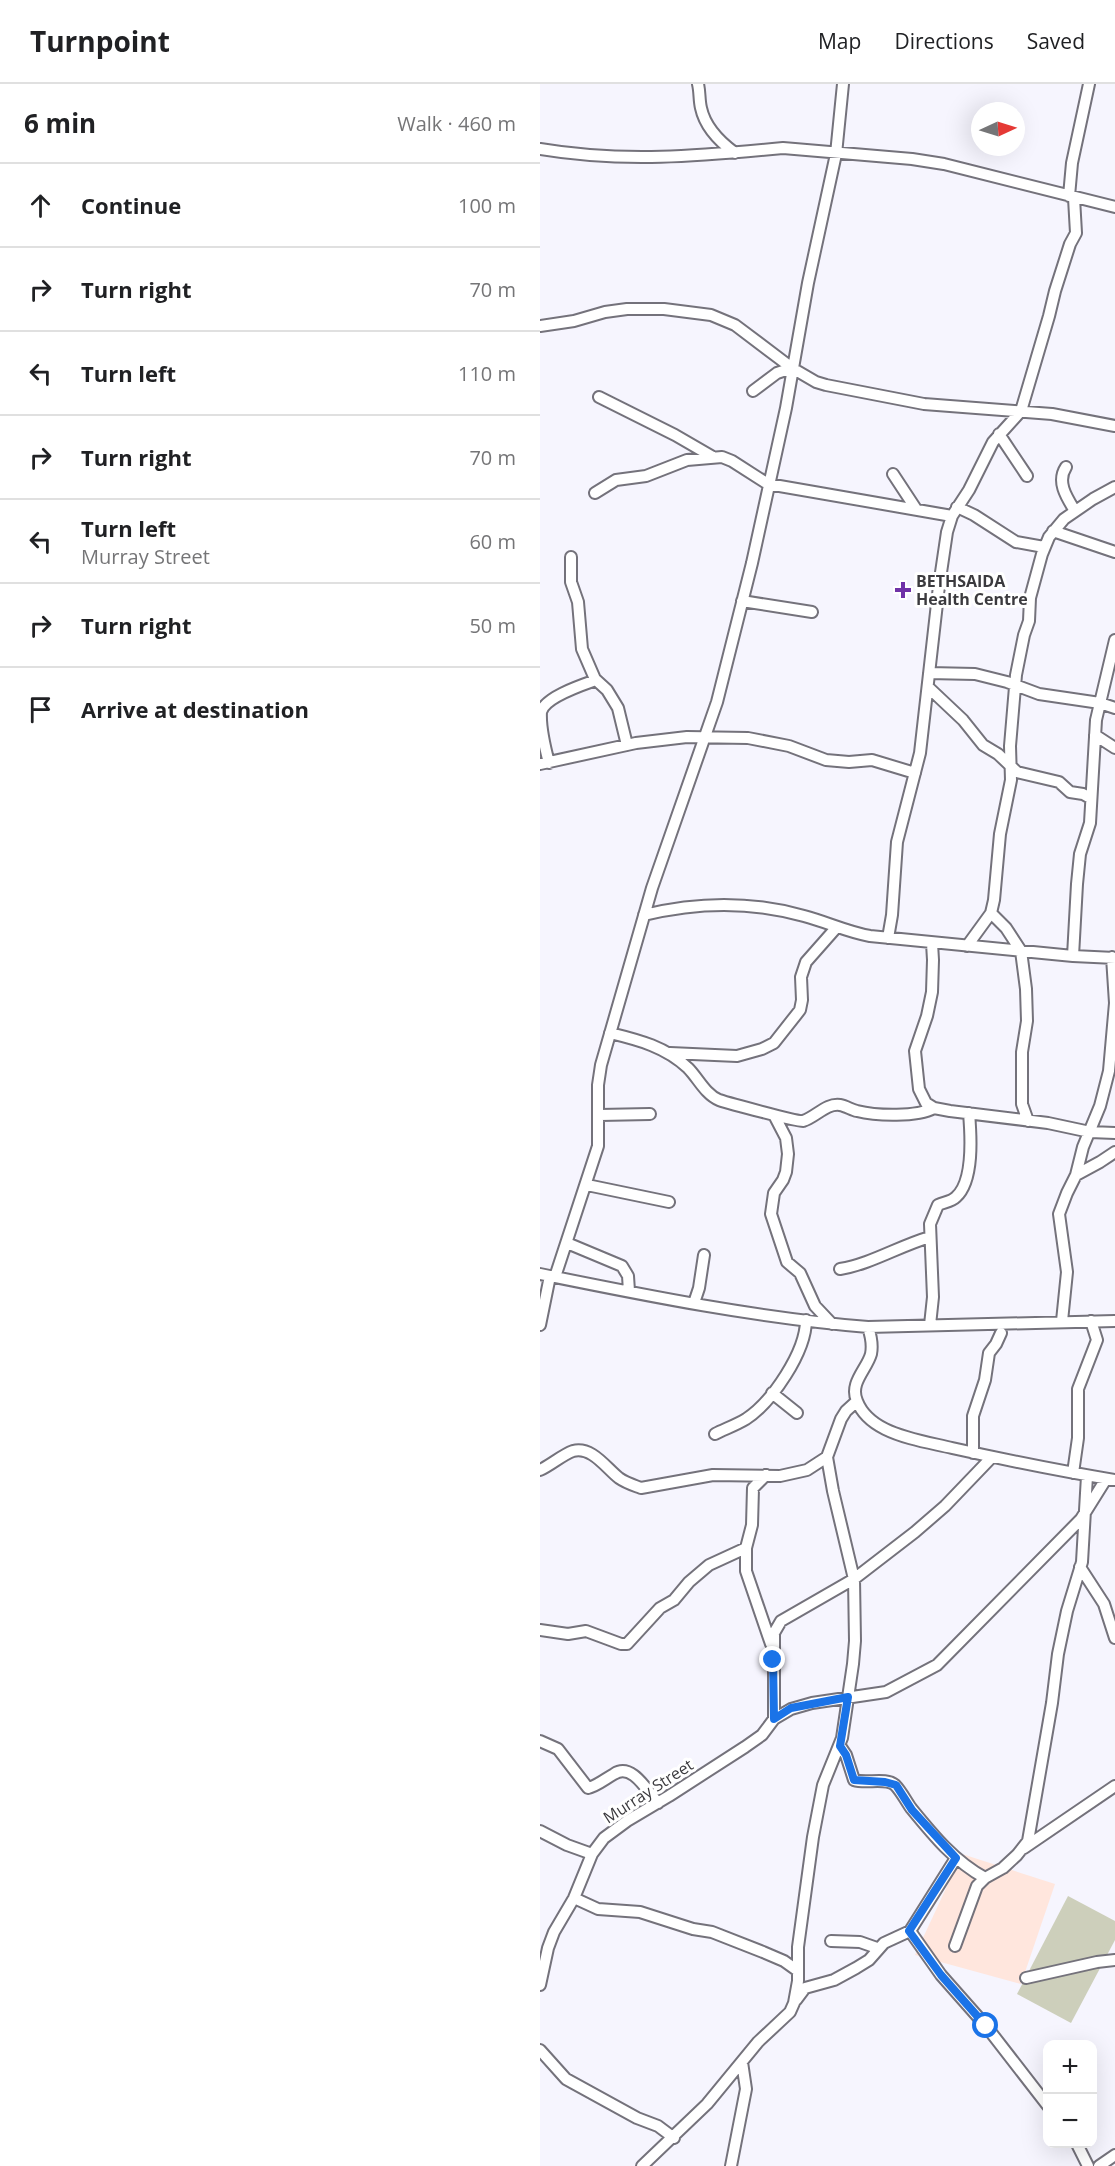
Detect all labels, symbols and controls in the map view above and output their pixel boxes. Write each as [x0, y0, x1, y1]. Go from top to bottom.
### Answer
text: Turnpoint [30, 22, 170, 60]
text: Map [818, 27, 861, 55]
text: Directions [894, 27, 994, 55]
text: Saved [1027, 27, 1085, 55]
north arrow [971, 102, 1025, 156]
text: 6 min [24, 105, 96, 141]
text: Walk · 460 m [397, 110, 516, 137]
icon: ahead [24, 189, 57, 222]
text: Continue [81, 190, 181, 220]
text: 100 m [458, 192, 516, 219]
icon: right [24, 273, 57, 306]
text: Turn right [81, 274, 192, 304]
text: 70 m [469, 276, 516, 303]
icon: left [24, 357, 57, 390]
text: Turn left [81, 358, 176, 388]
text: 110 m [458, 360, 516, 387]
icon: right [24, 441, 57, 474]
text: Turn right [81, 442, 192, 472]
text: 70 m [469, 444, 516, 471]
text: Turn left [81, 513, 176, 543]
icon: left [24, 525, 57, 558]
text: 60 m [469, 528, 516, 555]
text: Murray Street [81, 543, 210, 570]
place label: BETHSAIDA Health Centre [916, 570, 1028, 610]
marker: BETHSAIDA Health Centre [894, 581, 912, 599]
icon: right [24, 609, 57, 642]
text: Turn right [81, 610, 192, 640]
text: 50 m [469, 612, 516, 639]
icon: arrive [24, 693, 57, 726]
text: Arrive at destination [81, 694, 309, 724]
route end [759, 1646, 785, 1672]
street label: Murray Street [599, 1754, 697, 1828]
route start [972, 2012, 998, 2038]
map controls [1043, 2040, 1097, 2148]
button: + [1043, 2040, 1097, 2094]
button: − [1043, 2094, 1097, 2148]

